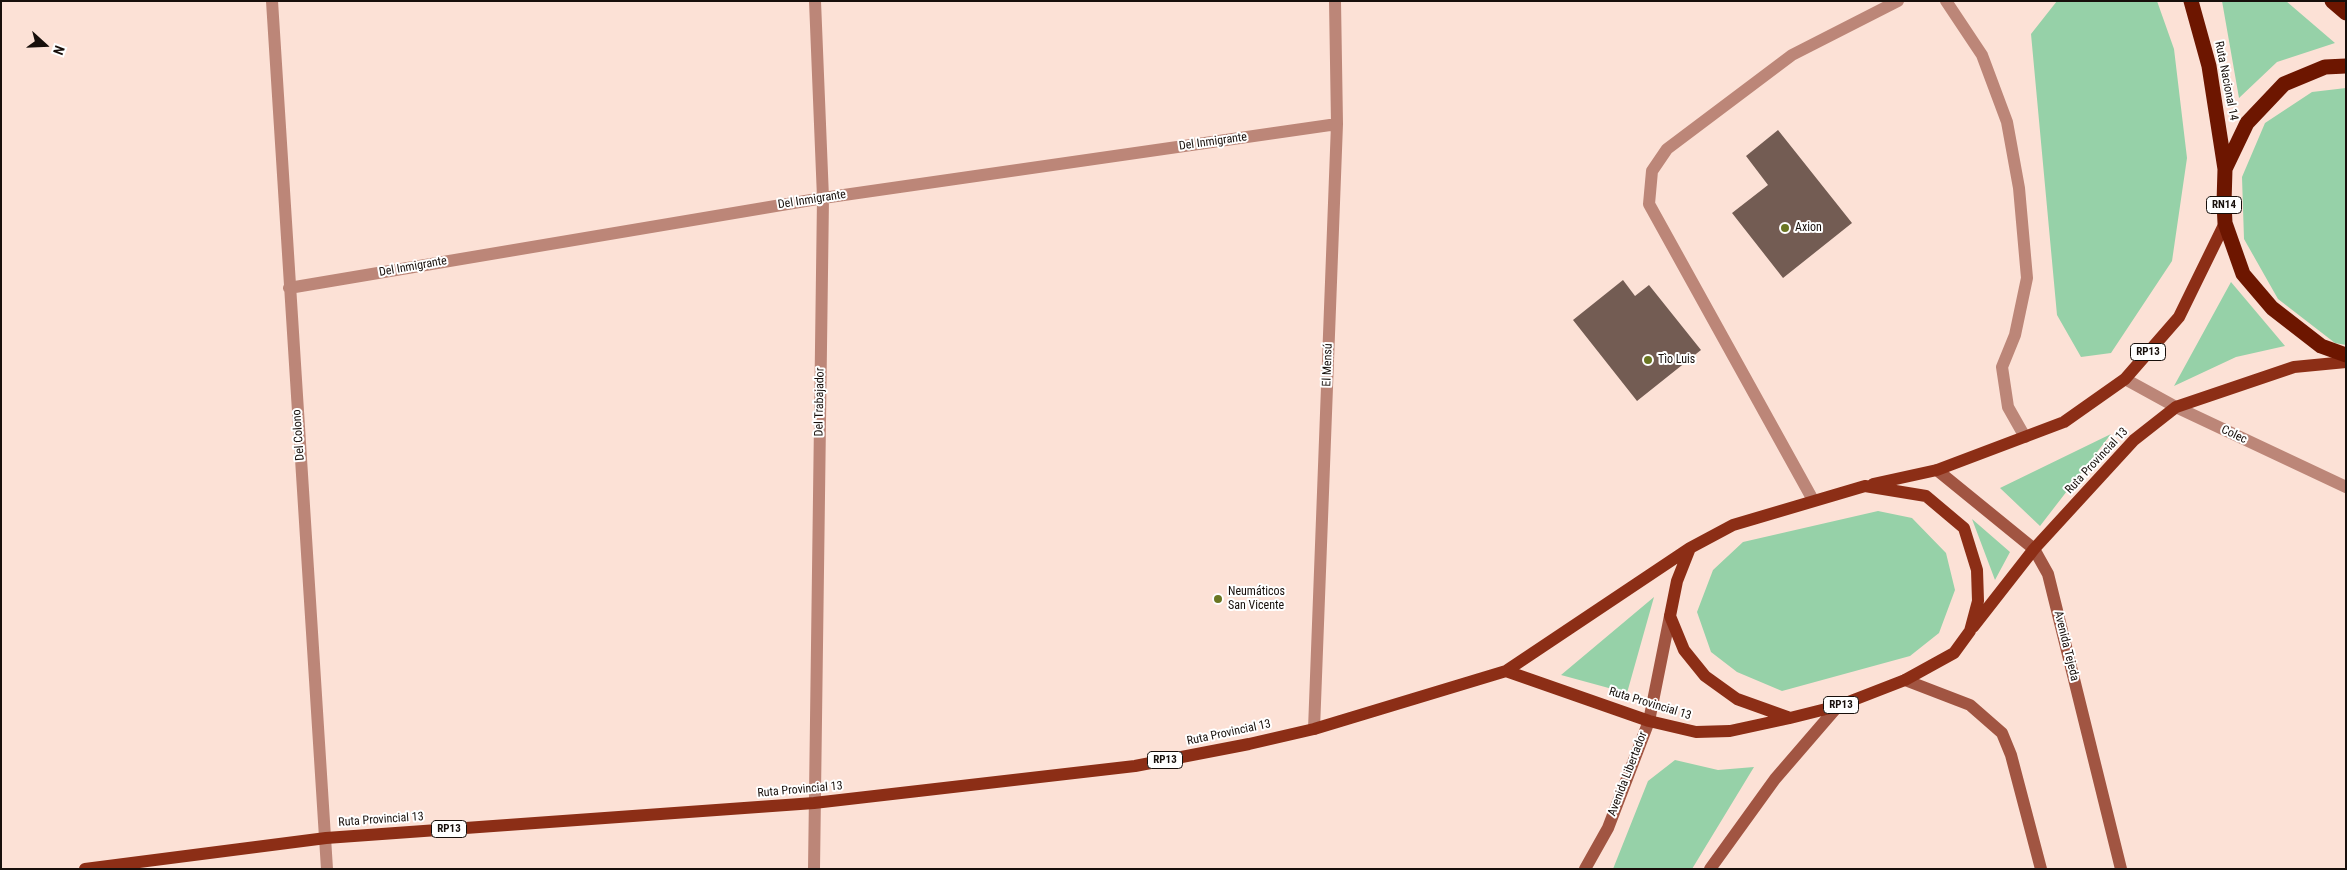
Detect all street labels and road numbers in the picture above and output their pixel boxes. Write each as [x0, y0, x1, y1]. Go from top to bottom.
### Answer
street label: Ruta Nacional 14 [2211, 40, 2241, 122]
street label: Del Inmigrante [1178, 130, 1248, 154]
street label: Del Inmigrante [777, 188, 847, 212]
road number: RN14 [2206, 196, 2242, 214]
street label: Del Inmigrante [378, 254, 448, 280]
street label: El Mensú [1320, 343, 1336, 387]
road number: RP13 [2130, 344, 2166, 361]
street label: Del Trabajador [812, 368, 828, 436]
street label: Del Colono [290, 409, 308, 461]
street label: Colec [2219, 423, 2249, 447]
street label: Ruta Provincial 13 [2063, 425, 2131, 497]
street label: Avenida Tejeda [2050, 610, 2082, 682]
street label: Ruta Provincial 13 [1607, 685, 1693, 723]
road number: RP13 [1824, 696, 1858, 714]
street label: Ruta Provincial 13 [1186, 717, 1272, 749]
street label: Avenida Libertador [1605, 730, 1651, 818]
road number: RP13 [1148, 752, 1182, 768]
street label: Ruta Provincial 13 [757, 779, 843, 801]
street label: Ruta Provincial 13 [338, 810, 424, 830]
road number: RP13 [432, 821, 466, 838]

